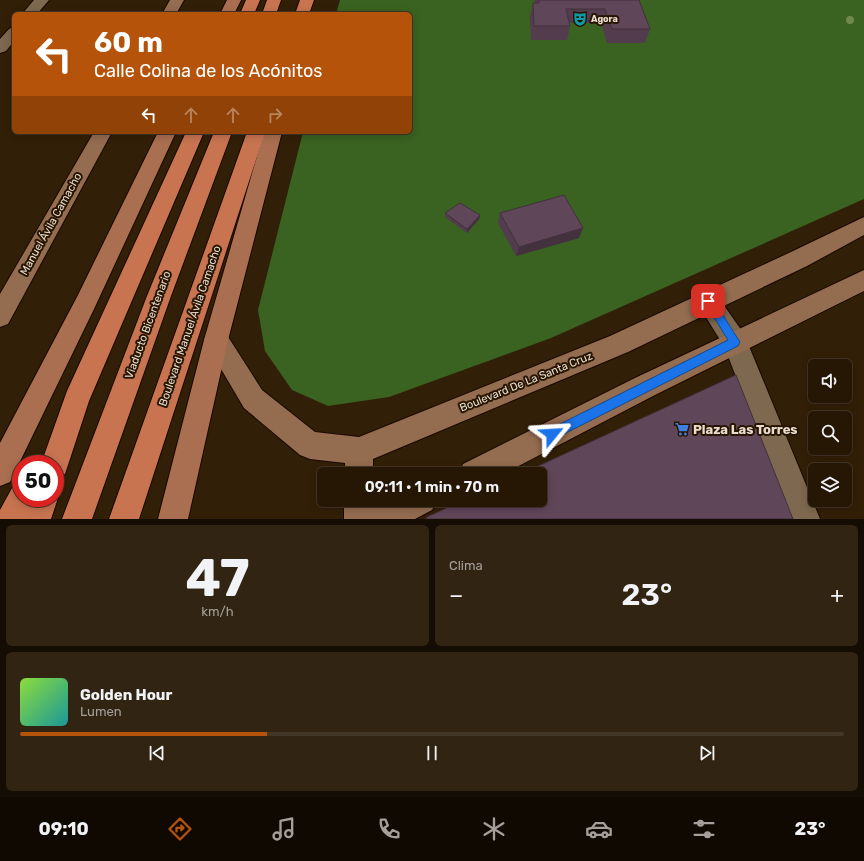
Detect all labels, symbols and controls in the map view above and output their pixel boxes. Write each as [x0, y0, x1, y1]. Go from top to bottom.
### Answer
theatre icon: Agora [572, 11, 588, 27]
place label: Agora [591, 14, 618, 25]
text: 60 m [94, 26, 163, 59]
icon: left [28, 28, 80, 80]
text: Calle Colina de los Acónitos [94, 60, 323, 82]
icon: left [138, 104, 160, 126]
icon: ahead [180, 104, 202, 126]
icon: ahead [222, 104, 244, 126]
icon: right [264, 104, 286, 126]
street label: Manuel Ávila Camacho [17, 171, 85, 277]
street label: Boulevard Manuel Ávila Camacho [156, 244, 224, 408]
street label: Viaducto Bicentenario [122, 269, 174, 381]
pin [691, 284, 725, 318]
icon: arrive [697, 290, 719, 312]
street label: Boulevard De La Santa Cruz [458, 349, 595, 415]
map controls [808, 359, 852, 507]
button: sound [808, 359, 852, 403]
button: search [808, 411, 852, 455]
position arrow [531, 413, 573, 455]
supermarket icon: Plaza Las Torres [674, 421, 690, 437]
place label: Plaza Las Torres [693, 422, 798, 437]
speed limit sign: 50 [12, 455, 64, 507]
button: layers [808, 463, 852, 507]
text: 09:11 · 1 min · 70 m [365, 478, 499, 496]
text: 47 [185, 547, 250, 609]
text: Clima [449, 558, 483, 573]
text: 23° [622, 577, 672, 613]
text: − [449, 582, 463, 609]
text: + [830, 582, 844, 609]
text: km/h [201, 604, 234, 619]
text: Golden Hour [80, 686, 172, 704]
text: Lumen [80, 704, 122, 719]
icon: previous [146, 742, 168, 764]
icon: pause [421, 742, 443, 764]
icon: next [696, 742, 718, 764]
icon: directions [166, 815, 194, 843]
icon: music [270, 815, 298, 843]
icon: phone [375, 815, 403, 843]
icon: climate [480, 815, 508, 843]
icon: car [585, 815, 613, 843]
icon: filters [690, 815, 718, 843]
text: 09:10 [38, 818, 89, 840]
text: 23° [795, 818, 826, 840]

